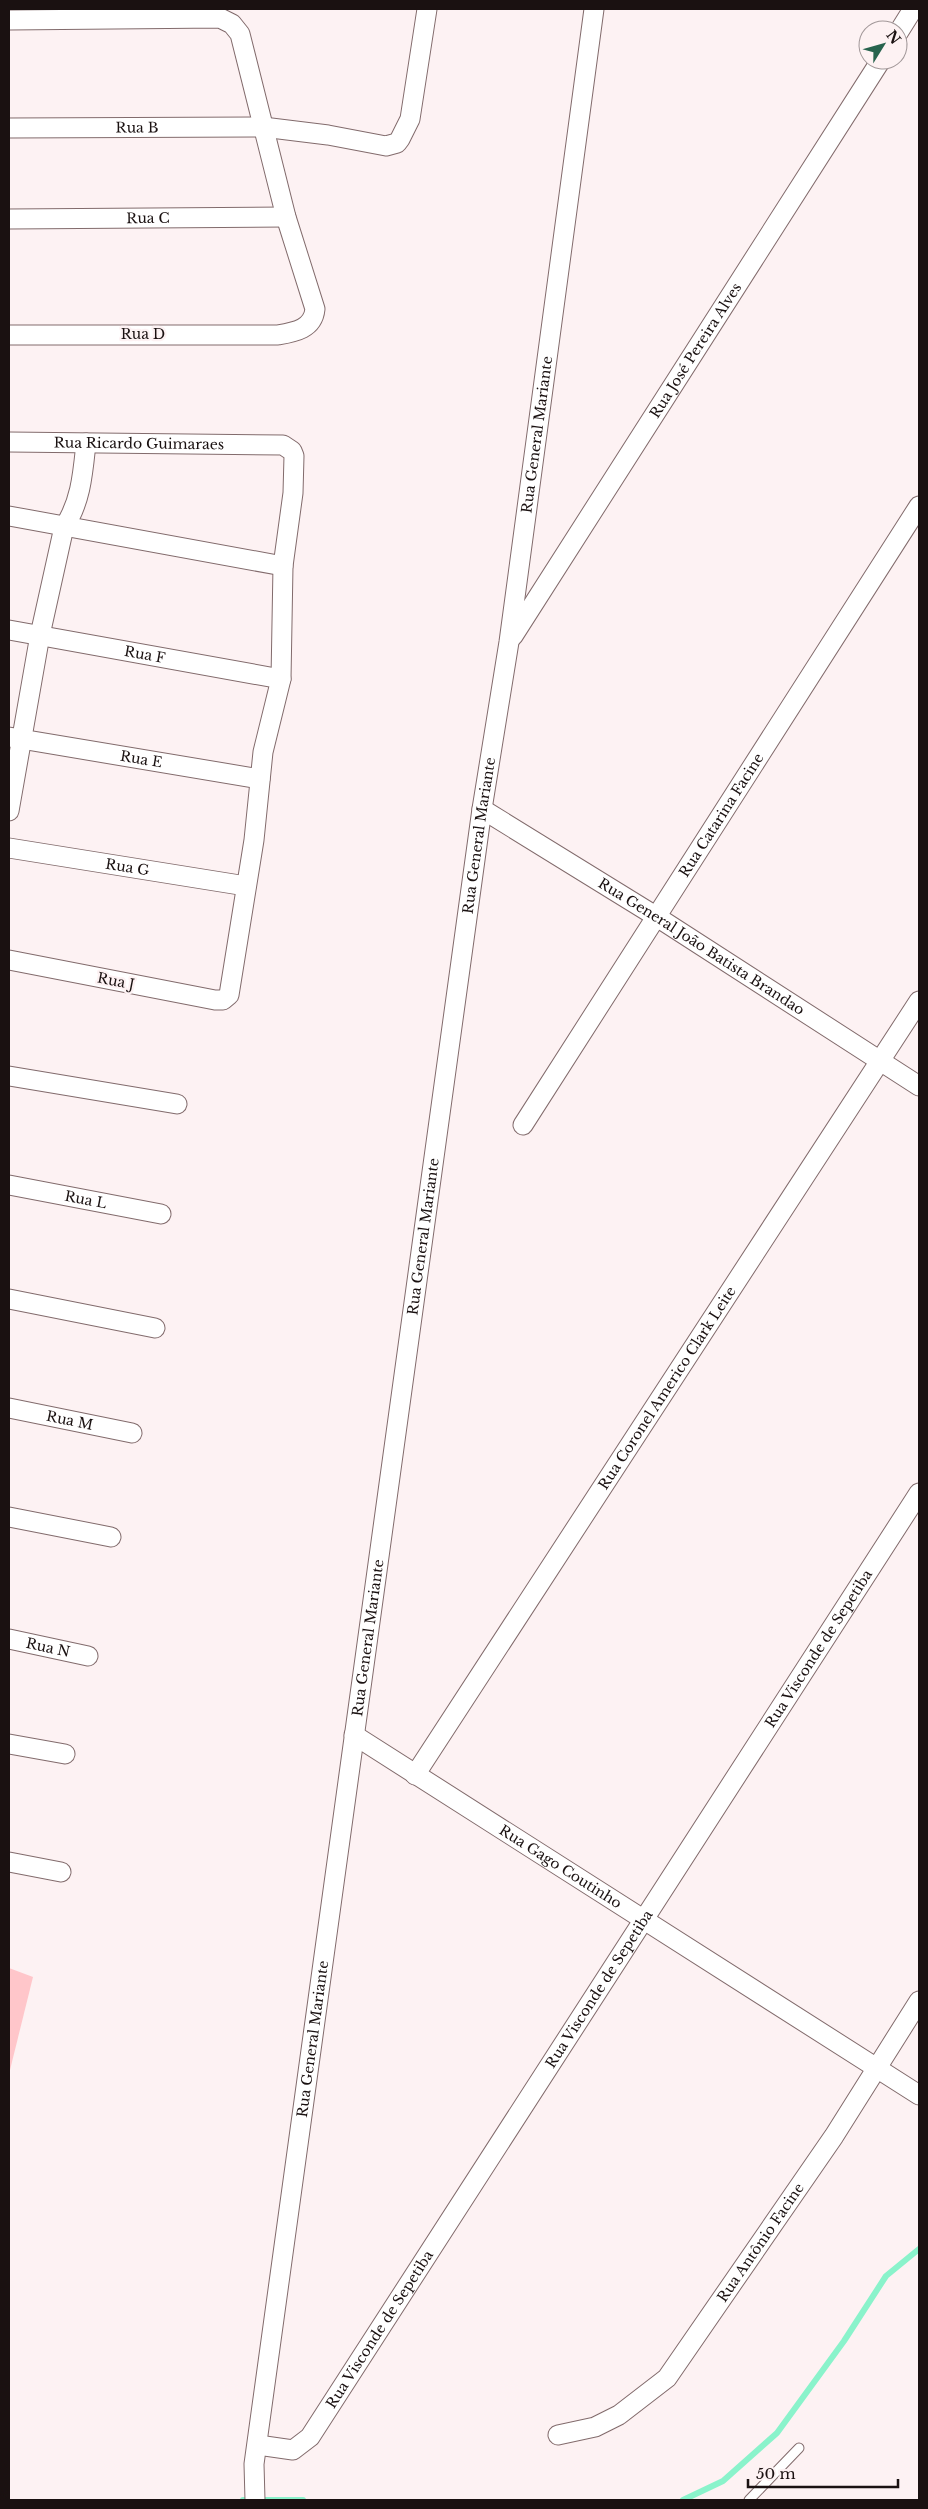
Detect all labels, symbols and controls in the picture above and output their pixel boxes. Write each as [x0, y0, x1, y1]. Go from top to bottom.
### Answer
north arrow [858, 20, 908, 70]
text: N [882, 27, 905, 48]
street label: Rua B [116, 118, 159, 137]
street label: Rua C [126, 209, 170, 227]
street label: Rua José Pereira Alves [646, 279, 745, 421]
street label: Rua D [121, 325, 165, 343]
street label: Rua General Mariante [517, 355, 556, 514]
street label: Rua Ricardo Guimaraes [54, 433, 224, 453]
street label: Rua F [123, 642, 167, 667]
street label: Rua E [119, 747, 163, 771]
street label: Rua Catarina Facine [675, 750, 768, 880]
street label: Rua General Mariante [459, 756, 499, 915]
street label: Rua G [104, 855, 151, 879]
street label: Rua General João Batista Brandao [595, 874, 808, 1019]
street label: Rua J [96, 969, 136, 993]
street label: Rua General Mariante [403, 1157, 443, 1316]
street label: Rua L [63, 1187, 108, 1212]
street label: Rua Coronel Americo Clark Leite [594, 1283, 740, 1493]
street label: Rua M [45, 1407, 95, 1434]
street label: Rua General Mariante [348, 1558, 388, 1717]
street label: Rua Visconde de Sepetiba [761, 1566, 876, 1731]
street label: Rua N [24, 1634, 72, 1661]
street label: Rua Gago Coutinho [496, 1821, 625, 1912]
street label: Rua Visconde de Sepetiba [542, 1906, 657, 2071]
street label: Rua General Mariante [293, 1959, 332, 2119]
street label: Rua Antônio Facine [713, 2179, 808, 2305]
street label: Rua Visconde de Sepetiba [322, 2247, 437, 2412]
scale bar [748, 2456, 898, 2488]
text: 50 m [756, 2464, 796, 2483]

